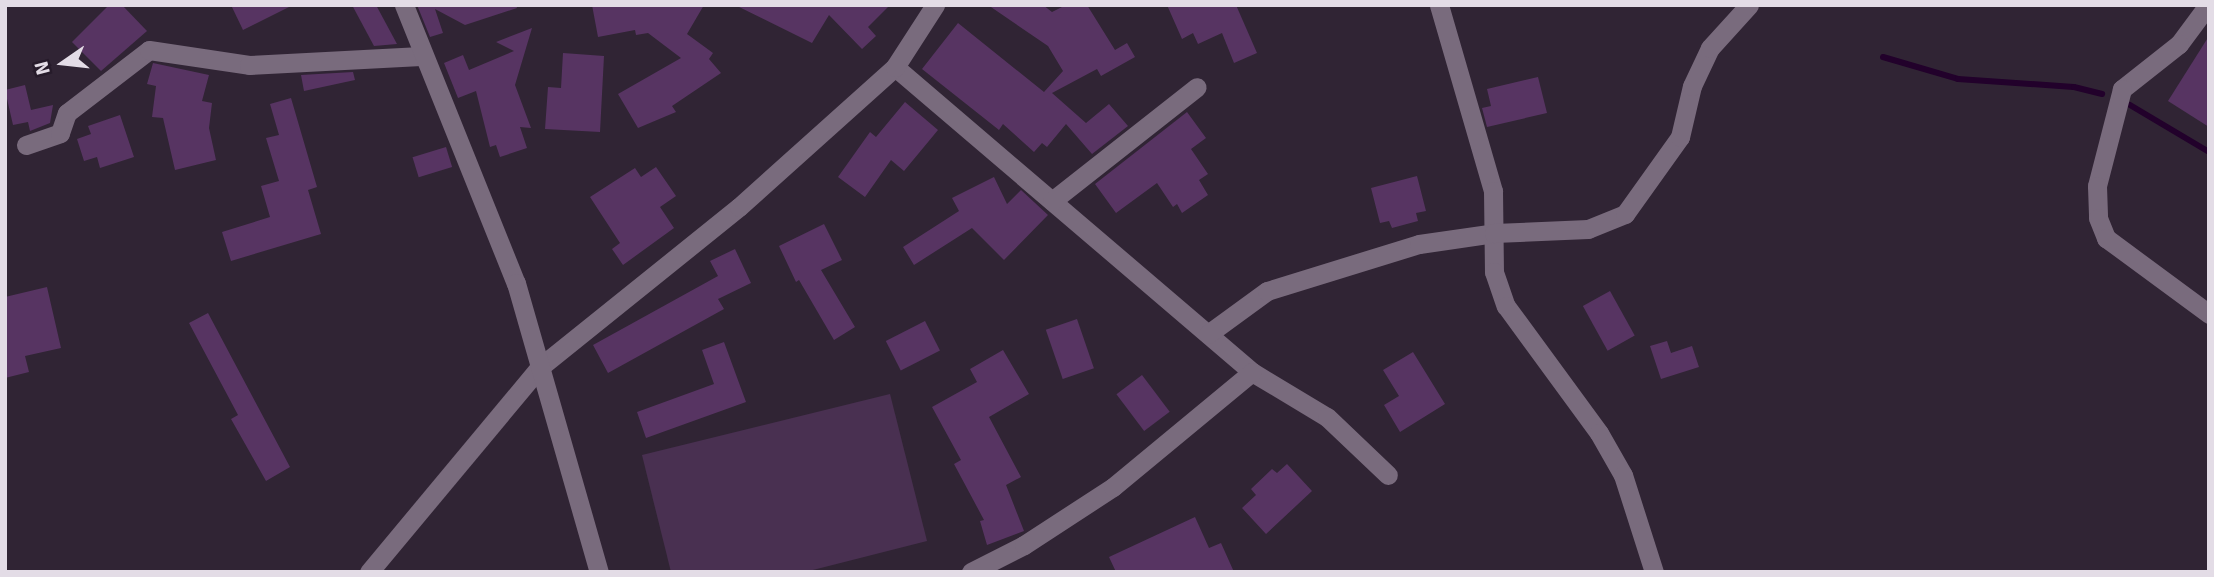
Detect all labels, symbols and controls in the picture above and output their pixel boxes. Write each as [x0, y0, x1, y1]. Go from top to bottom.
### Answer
north arrow [28, 28, 98, 98]
text: N [29, 59, 56, 77]

